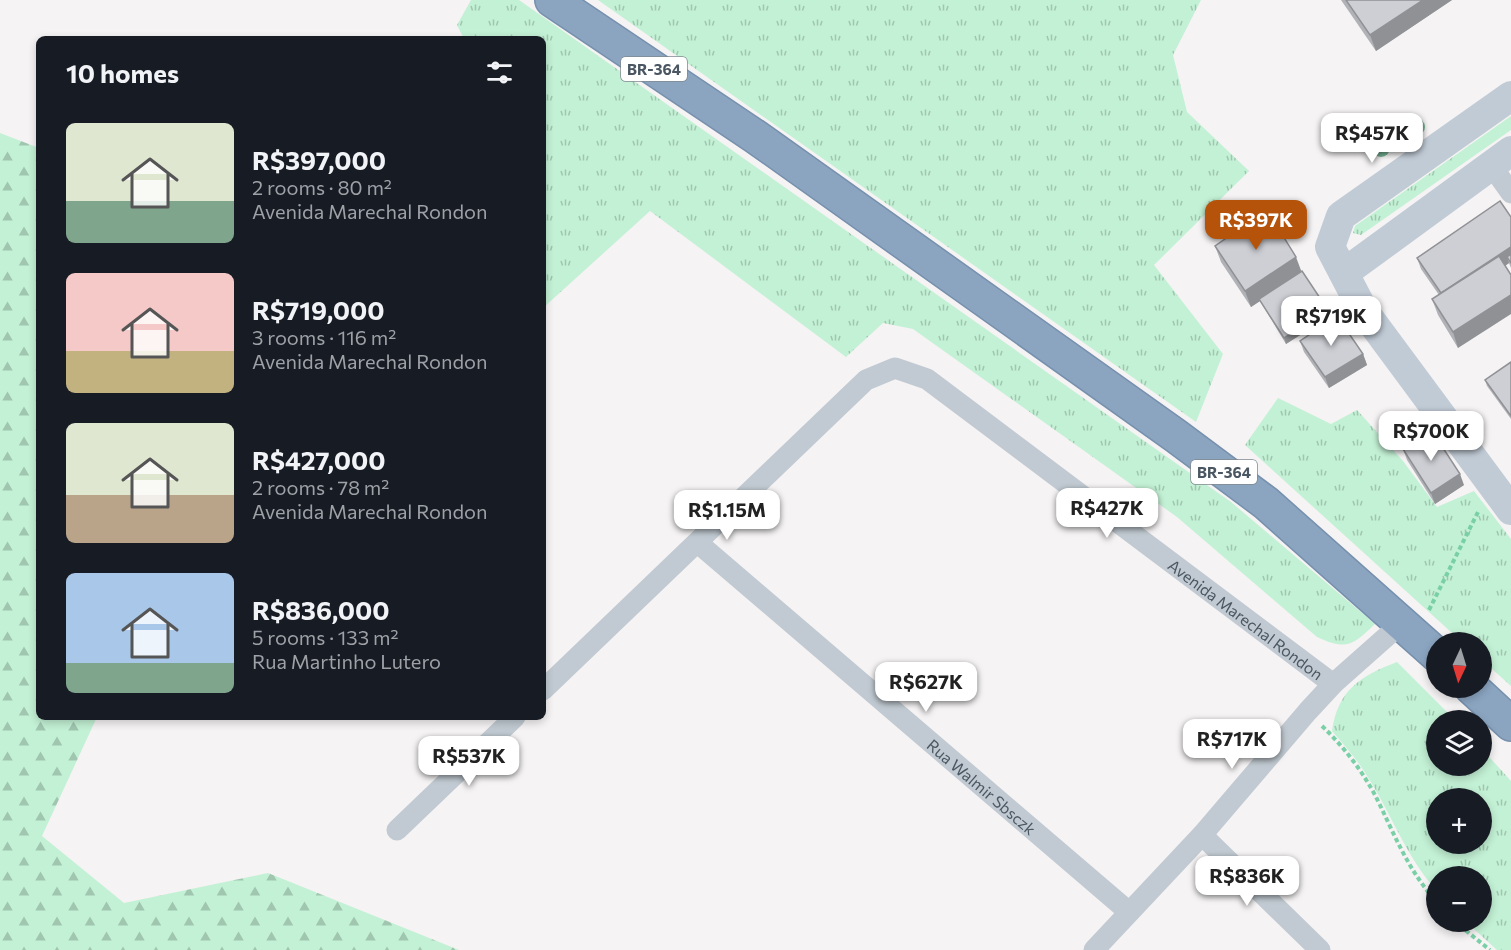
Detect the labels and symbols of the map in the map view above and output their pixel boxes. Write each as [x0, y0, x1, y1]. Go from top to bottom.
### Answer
road number: BR-364 [621, 57, 687, 81]
pin: R$457K [1323, 113, 1421, 164]
pin: R$397K [1207, 200, 1305, 251]
pin: R$719K [1282, 296, 1380, 347]
pin: R$700K [1382, 411, 1480, 462]
road number: BR-364 [1191, 460, 1257, 484]
pin: R$427K [1058, 488, 1156, 539]
pin: R$1.15M [672, 490, 782, 541]
street label: Avenida Marechal Rondon [1165, 554, 1327, 683]
north arrow [1426, 632, 1492, 698]
pin: R$627K [877, 662, 975, 713]
pin: R$717K [1183, 719, 1281, 770]
street label: Rua Walmir Sbsczk [924, 734, 1041, 838]
pin: R$537K [420, 736, 518, 787]
pin: R$836K [1198, 856, 1296, 907]

